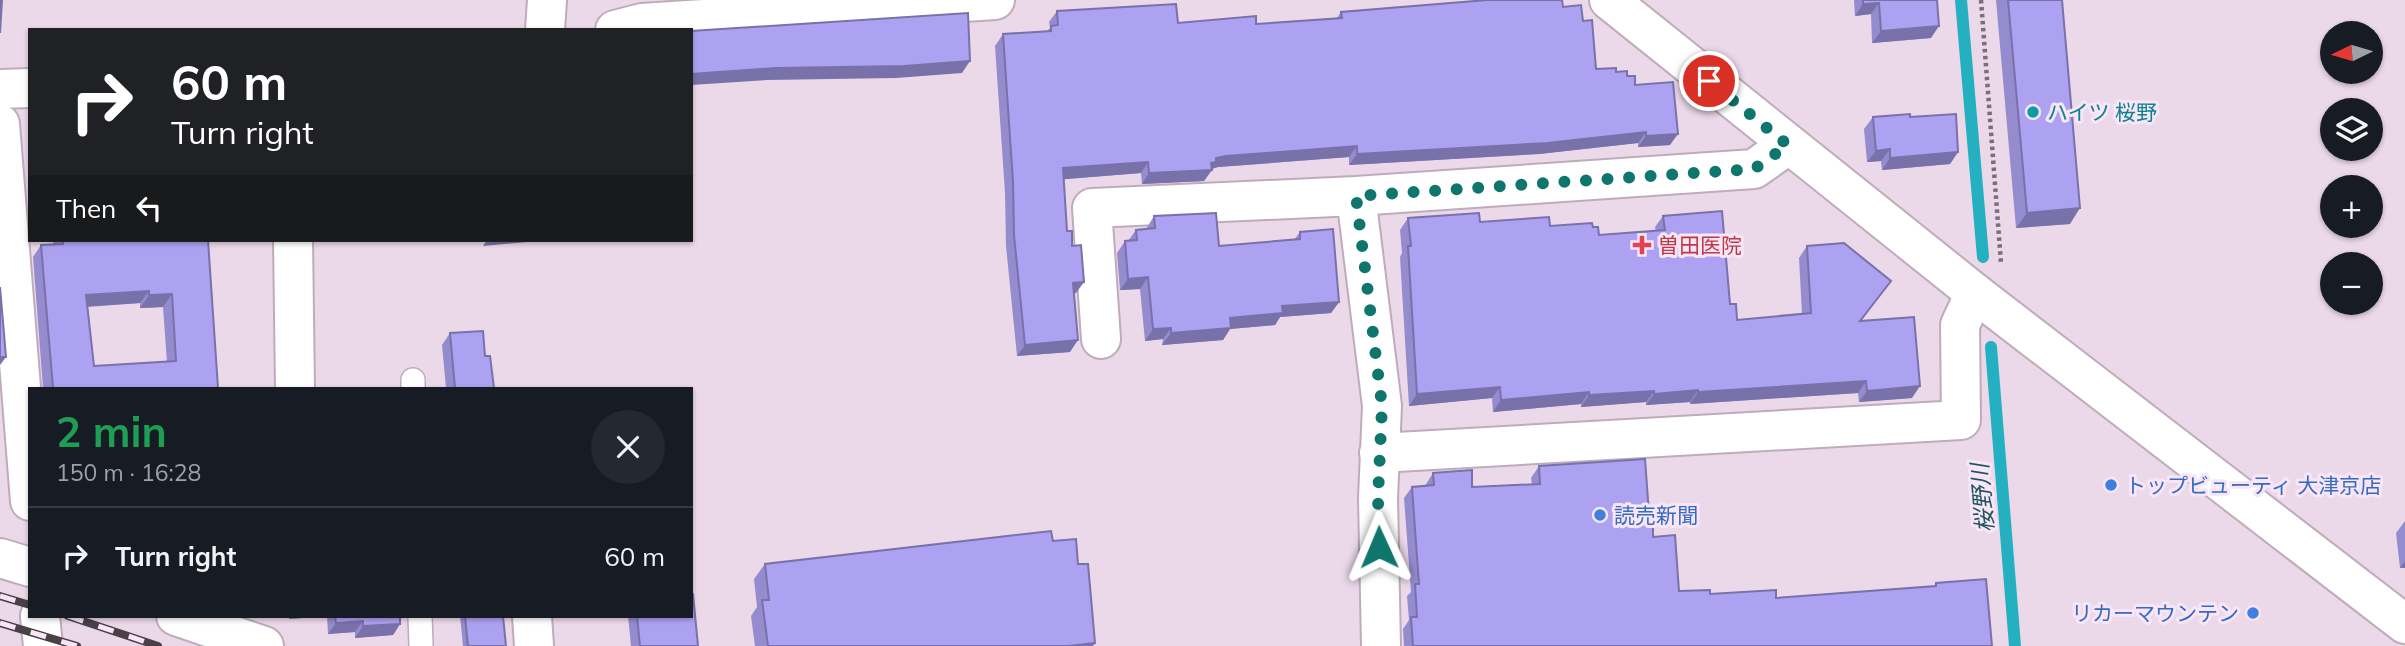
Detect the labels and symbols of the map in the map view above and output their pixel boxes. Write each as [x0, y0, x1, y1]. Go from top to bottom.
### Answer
north arrow [2320, 21, 2384, 84]
pin [1679, 51, 1739, 111]
place label: ハイツ 桜野 [2047, 99, 2157, 125]
marker: ハイツ 桜野 [2025, 104, 2041, 120]
place label: 曽田医院 [1658, 232, 1742, 258]
marker: 曽田医院 [1632, 235, 1652, 255]
water label: 桜野川 [1964, 459, 1999, 534]
place label: トップビューティ 大津京店 [2125, 472, 2381, 498]
marker: トップビューティ 大津京店 [2103, 477, 2119, 493]
place label: 読売新聞 [1614, 502, 1698, 528]
marker: 読売新聞 [1592, 507, 1608, 523]
position arrow [1342, 510, 1416, 584]
place label: リカーマウンテン [2071, 600, 2239, 626]
marker: リカーマウンテン [2245, 605, 2261, 621]

